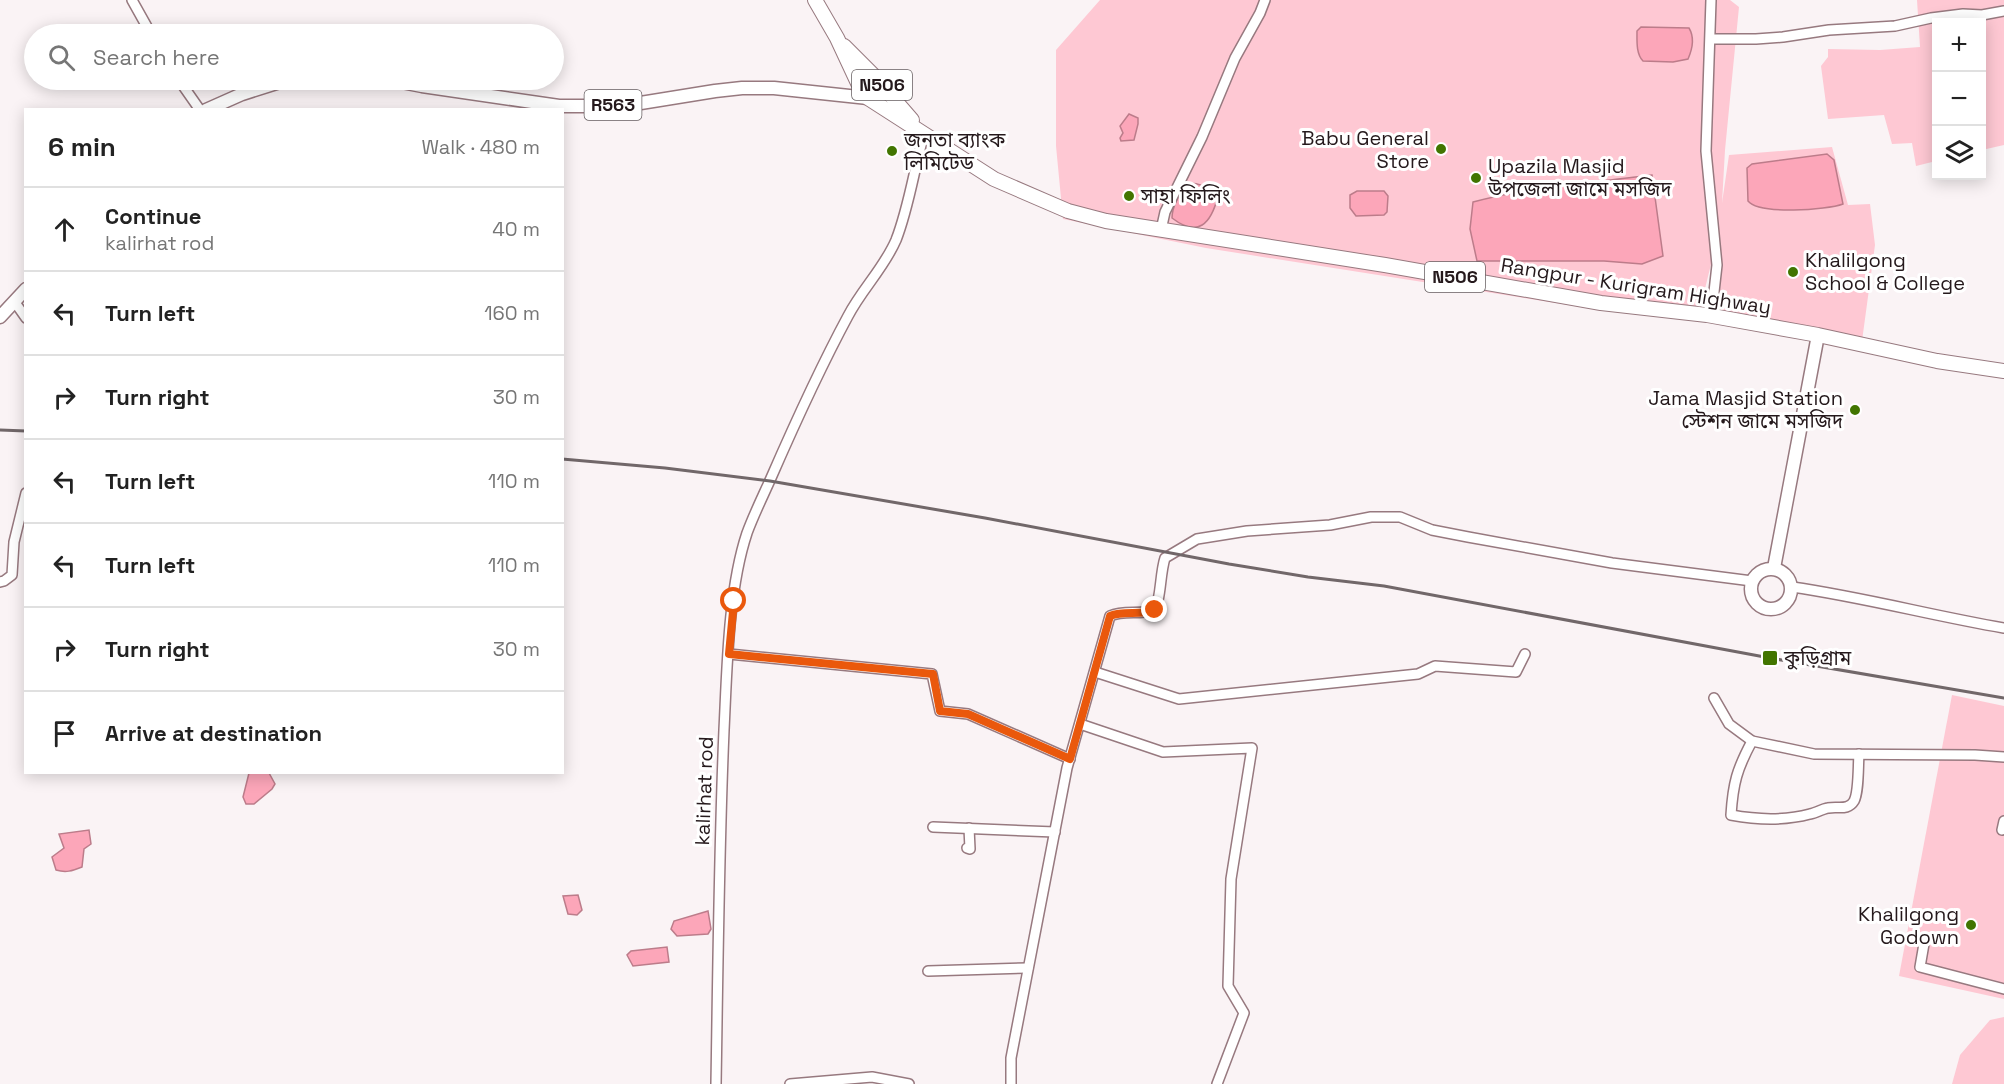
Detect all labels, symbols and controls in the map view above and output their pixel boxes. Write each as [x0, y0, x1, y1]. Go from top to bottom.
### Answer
map controls [1932, 18, 1986, 180]
button: + [1932, 18, 1986, 72]
search box [24, 24, 564, 90]
icon: search [45, 41, 78, 74]
text: Search here [93, 43, 220, 71]
road number: N506 [852, 70, 912, 100]
button: − [1932, 72, 1986, 126]
road number: R563 [584, 90, 642, 120]
place label: Babu General Store [1301, 125, 1429, 174]
button: layers [1932, 126, 1986, 180]
place label: জনতা ব্যাংক লিমিটেড [903, 127, 1006, 176]
text: 6 min [48, 130, 116, 164]
text: Walk · 480 m [421, 134, 540, 160]
marker: Babu General Store [1434, 142, 1448, 156]
marker: জনতা ব্যাংক লিমিটেড [885, 144, 899, 158]
place label: Upazila Masjid উপজেলা জামে মসজিদ [1487, 153, 1673, 202]
marker: Upazila Masjid উপজেলা জামে মসজিদ [1469, 171, 1483, 185]
place label: সাহা ফিলিং [1140, 183, 1231, 209]
marker: সাহা ফিলিং [1122, 189, 1136, 203]
text: Continue [105, 202, 201, 230]
icon: ahead [48, 213, 81, 246]
text: 40 m [492, 216, 540, 242]
text: kalirhat rod [105, 230, 214, 256]
place label: Khalilgong School & College [1805, 247, 1965, 296]
street label: Rangpur - Kurigram Highway [1499, 252, 1773, 320]
road number: N506 [1425, 262, 1485, 292]
marker: Khalilgong School & College [1786, 265, 1800, 279]
icon: left [48, 297, 81, 330]
text: Turn left [105, 299, 195, 327]
text: 160 m [484, 300, 540, 326]
icon: right [48, 381, 81, 414]
text: Turn right [105, 383, 210, 411]
text: 30 m [493, 384, 540, 410]
place label: Jama Masjid Station স্টেশন জামে মসজিদ [1648, 385, 1844, 434]
marker: Jama Masjid Station স্টেশন জামে মসজিদ [1848, 403, 1862, 417]
icon: left [48, 465, 81, 498]
text: Turn left [105, 467, 195, 495]
text: 110 m [488, 468, 540, 494]
icon: left [48, 549, 81, 582]
text: Turn left [105, 551, 195, 579]
text: 110 m [488, 552, 540, 578]
route start [720, 587, 746, 613]
route end [1141, 596, 1167, 622]
icon: right [48, 633, 81, 666]
text: Turn right [105, 635, 210, 663]
text: 30 m [493, 636, 540, 662]
place label: কুড়িগ্রাম [1783, 645, 1852, 671]
marker: কুড়িগ্রাম [1761, 649, 1779, 667]
icon: arrive [48, 717, 81, 750]
text: Arrive at destination [105, 719, 322, 747]
street label: kalirhat rod [689, 736, 719, 846]
place label: Khalilgong Godown [1858, 901, 1959, 950]
marker: Khalilgong Godown [1964, 918, 1978, 932]

